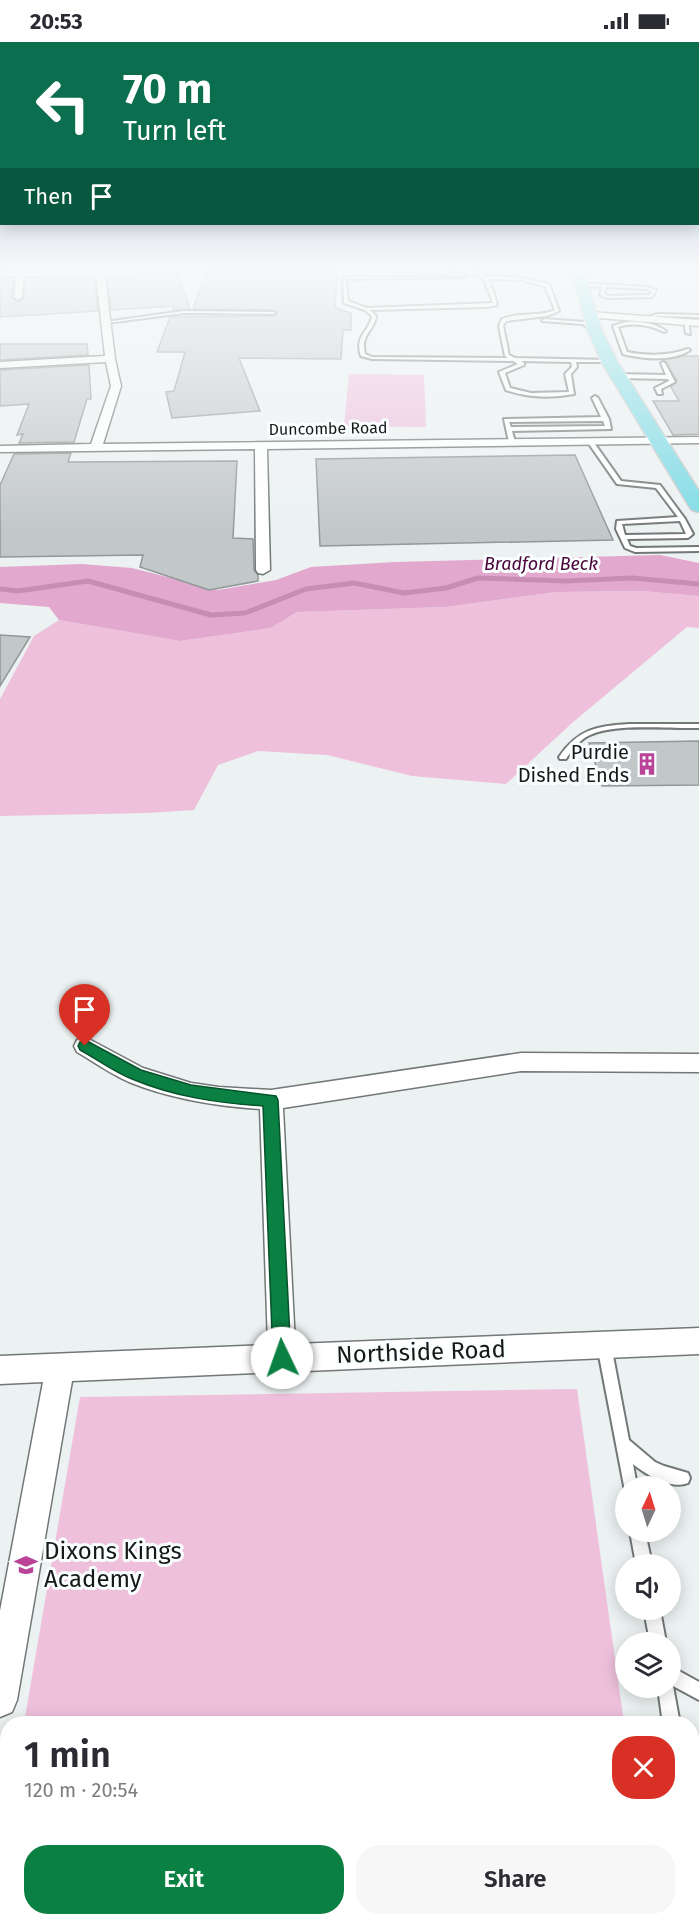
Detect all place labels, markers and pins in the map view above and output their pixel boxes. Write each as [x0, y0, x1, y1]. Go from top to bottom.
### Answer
place label: Purdie Dished Ends [518, 740, 629, 787]
building icon: Purdie Dished Ends [634, 751, 660, 777]
pin [59, 984, 110, 1046]
place label: Dixons Kings Academy [44, 1537, 182, 1593]
school or university icon: Dixons Kings Academy [13, 1552, 39, 1578]

